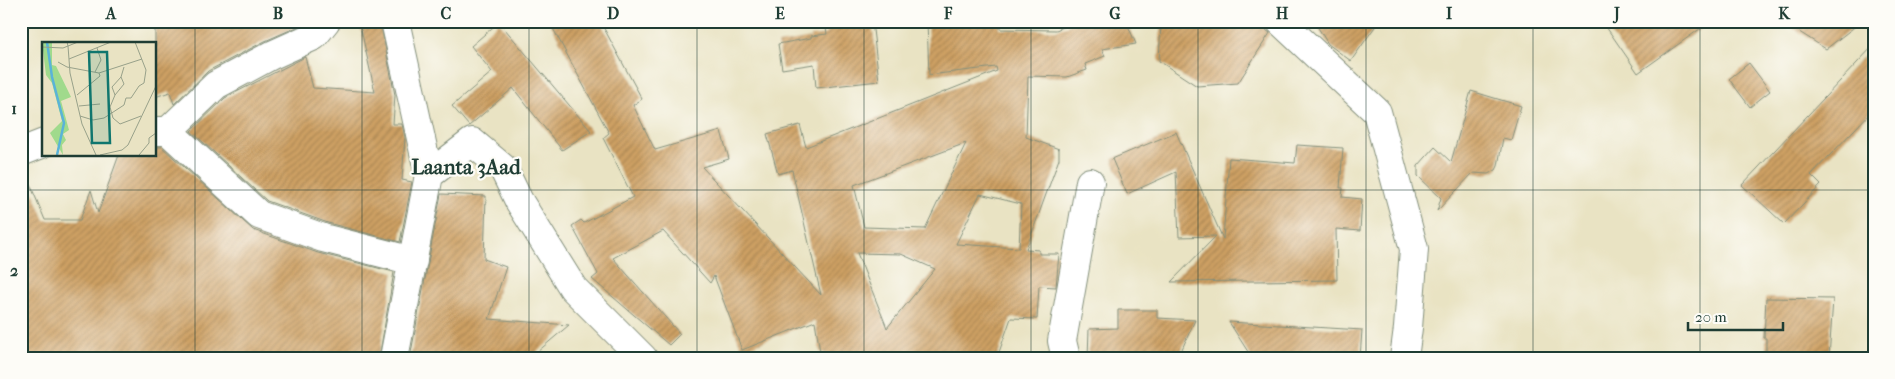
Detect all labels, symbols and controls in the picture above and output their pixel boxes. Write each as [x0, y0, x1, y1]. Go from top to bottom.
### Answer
text: A [105, 4, 117, 23]
text: B [273, 4, 283, 23]
text: C [441, 4, 452, 23]
text: D [607, 4, 619, 23]
text: E [775, 4, 785, 23]
text: F [943, 4, 953, 23]
text: G [1109, 4, 1121, 23]
text: H [1276, 4, 1289, 23]
text: I [1446, 4, 1453, 23]
text: J [1612, 4, 1620, 24]
text: K [1778, 4, 1791, 23]
inset map [42, 42, 156, 156]
text: 1 [11, 99, 17, 118]
district label: Laanta 3Aad [411, 155, 521, 179]
text: 2 [10, 261, 18, 280]
scale bar [1688, 299, 1782, 331]
text: 20 m [1695, 308, 1727, 326]

